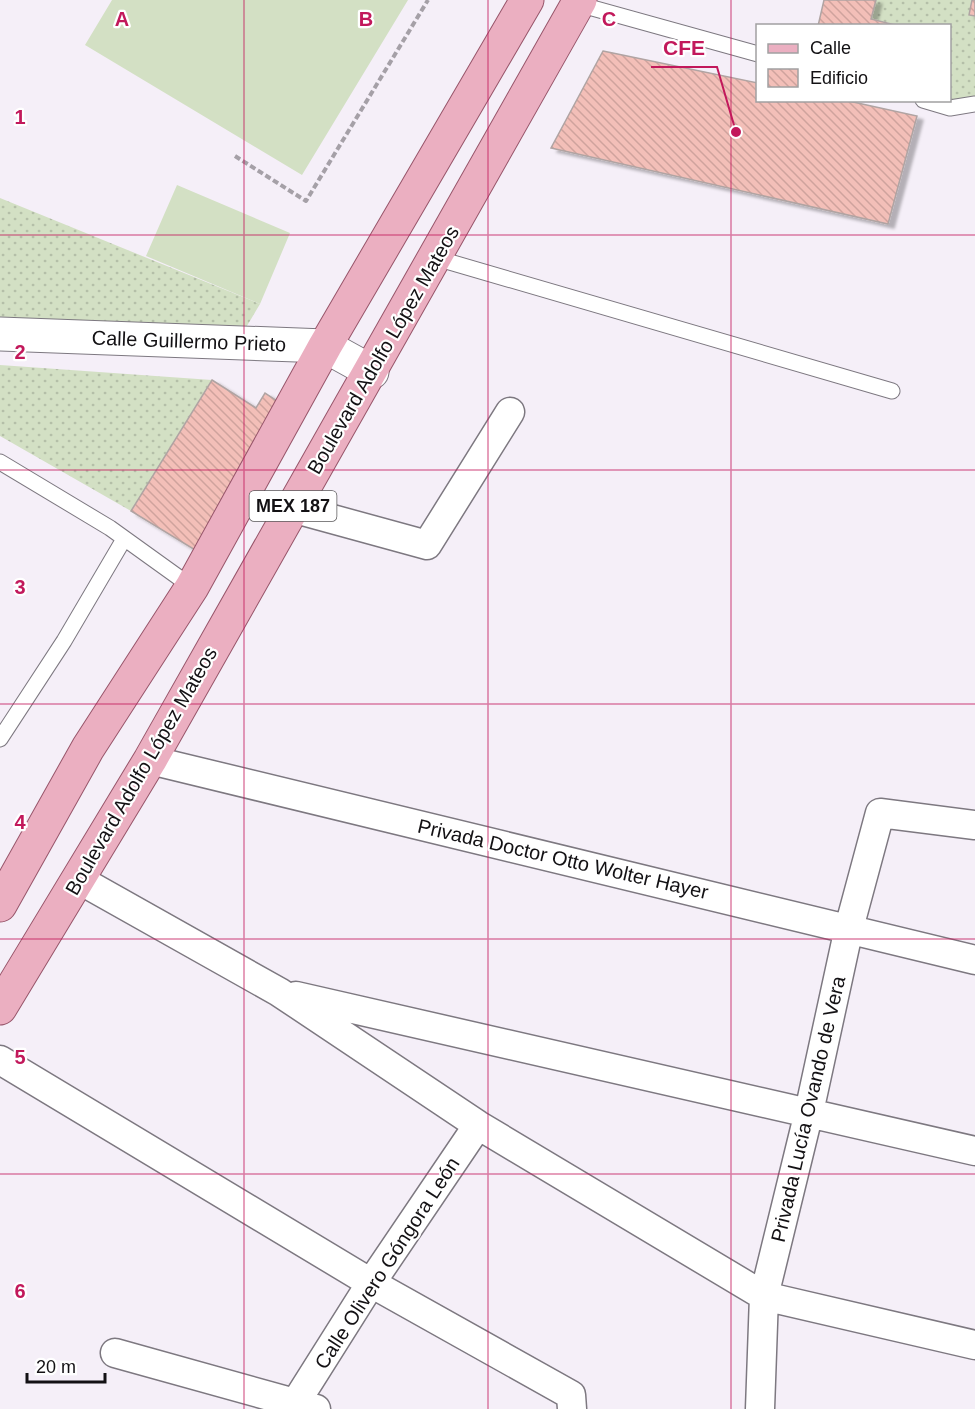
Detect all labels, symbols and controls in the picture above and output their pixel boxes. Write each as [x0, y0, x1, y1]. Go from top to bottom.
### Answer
text: A [115, 8, 129, 30]
text: B [359, 8, 373, 30]
text: C [602, 8, 616, 30]
legend [756, 24, 951, 102]
callout: CFE [651, 28, 717, 67]
text: CFE [663, 36, 705, 59]
text: Calle [810, 38, 851, 58]
text: Edificio [810, 68, 868, 88]
text: 1 [14, 106, 26, 128]
street label: Boulevard Adolfo López Mateos [303, 222, 463, 478]
street label: Calle Guillermo Prieto [91, 327, 287, 355]
text: 2 [14, 341, 26, 363]
road number: MEX 187 [250, 491, 336, 521]
text: 3 [14, 576, 26, 598]
street label: Boulevard Adolfo López Mateos [61, 643, 221, 899]
text: 4 [14, 811, 26, 833]
street label: Privada Doctor Otto Wolter Hayer [416, 815, 711, 903]
street label: Privada Lucía Ovando de Vera [767, 973, 850, 1244]
text: 5 [14, 1046, 26, 1068]
street label: Calle Olivero Góngora León [310, 1153, 464, 1373]
text: 6 [14, 1280, 26, 1302]
scale bar [27, 1346, 105, 1384]
text: 20 m [36, 1357, 76, 1377]

